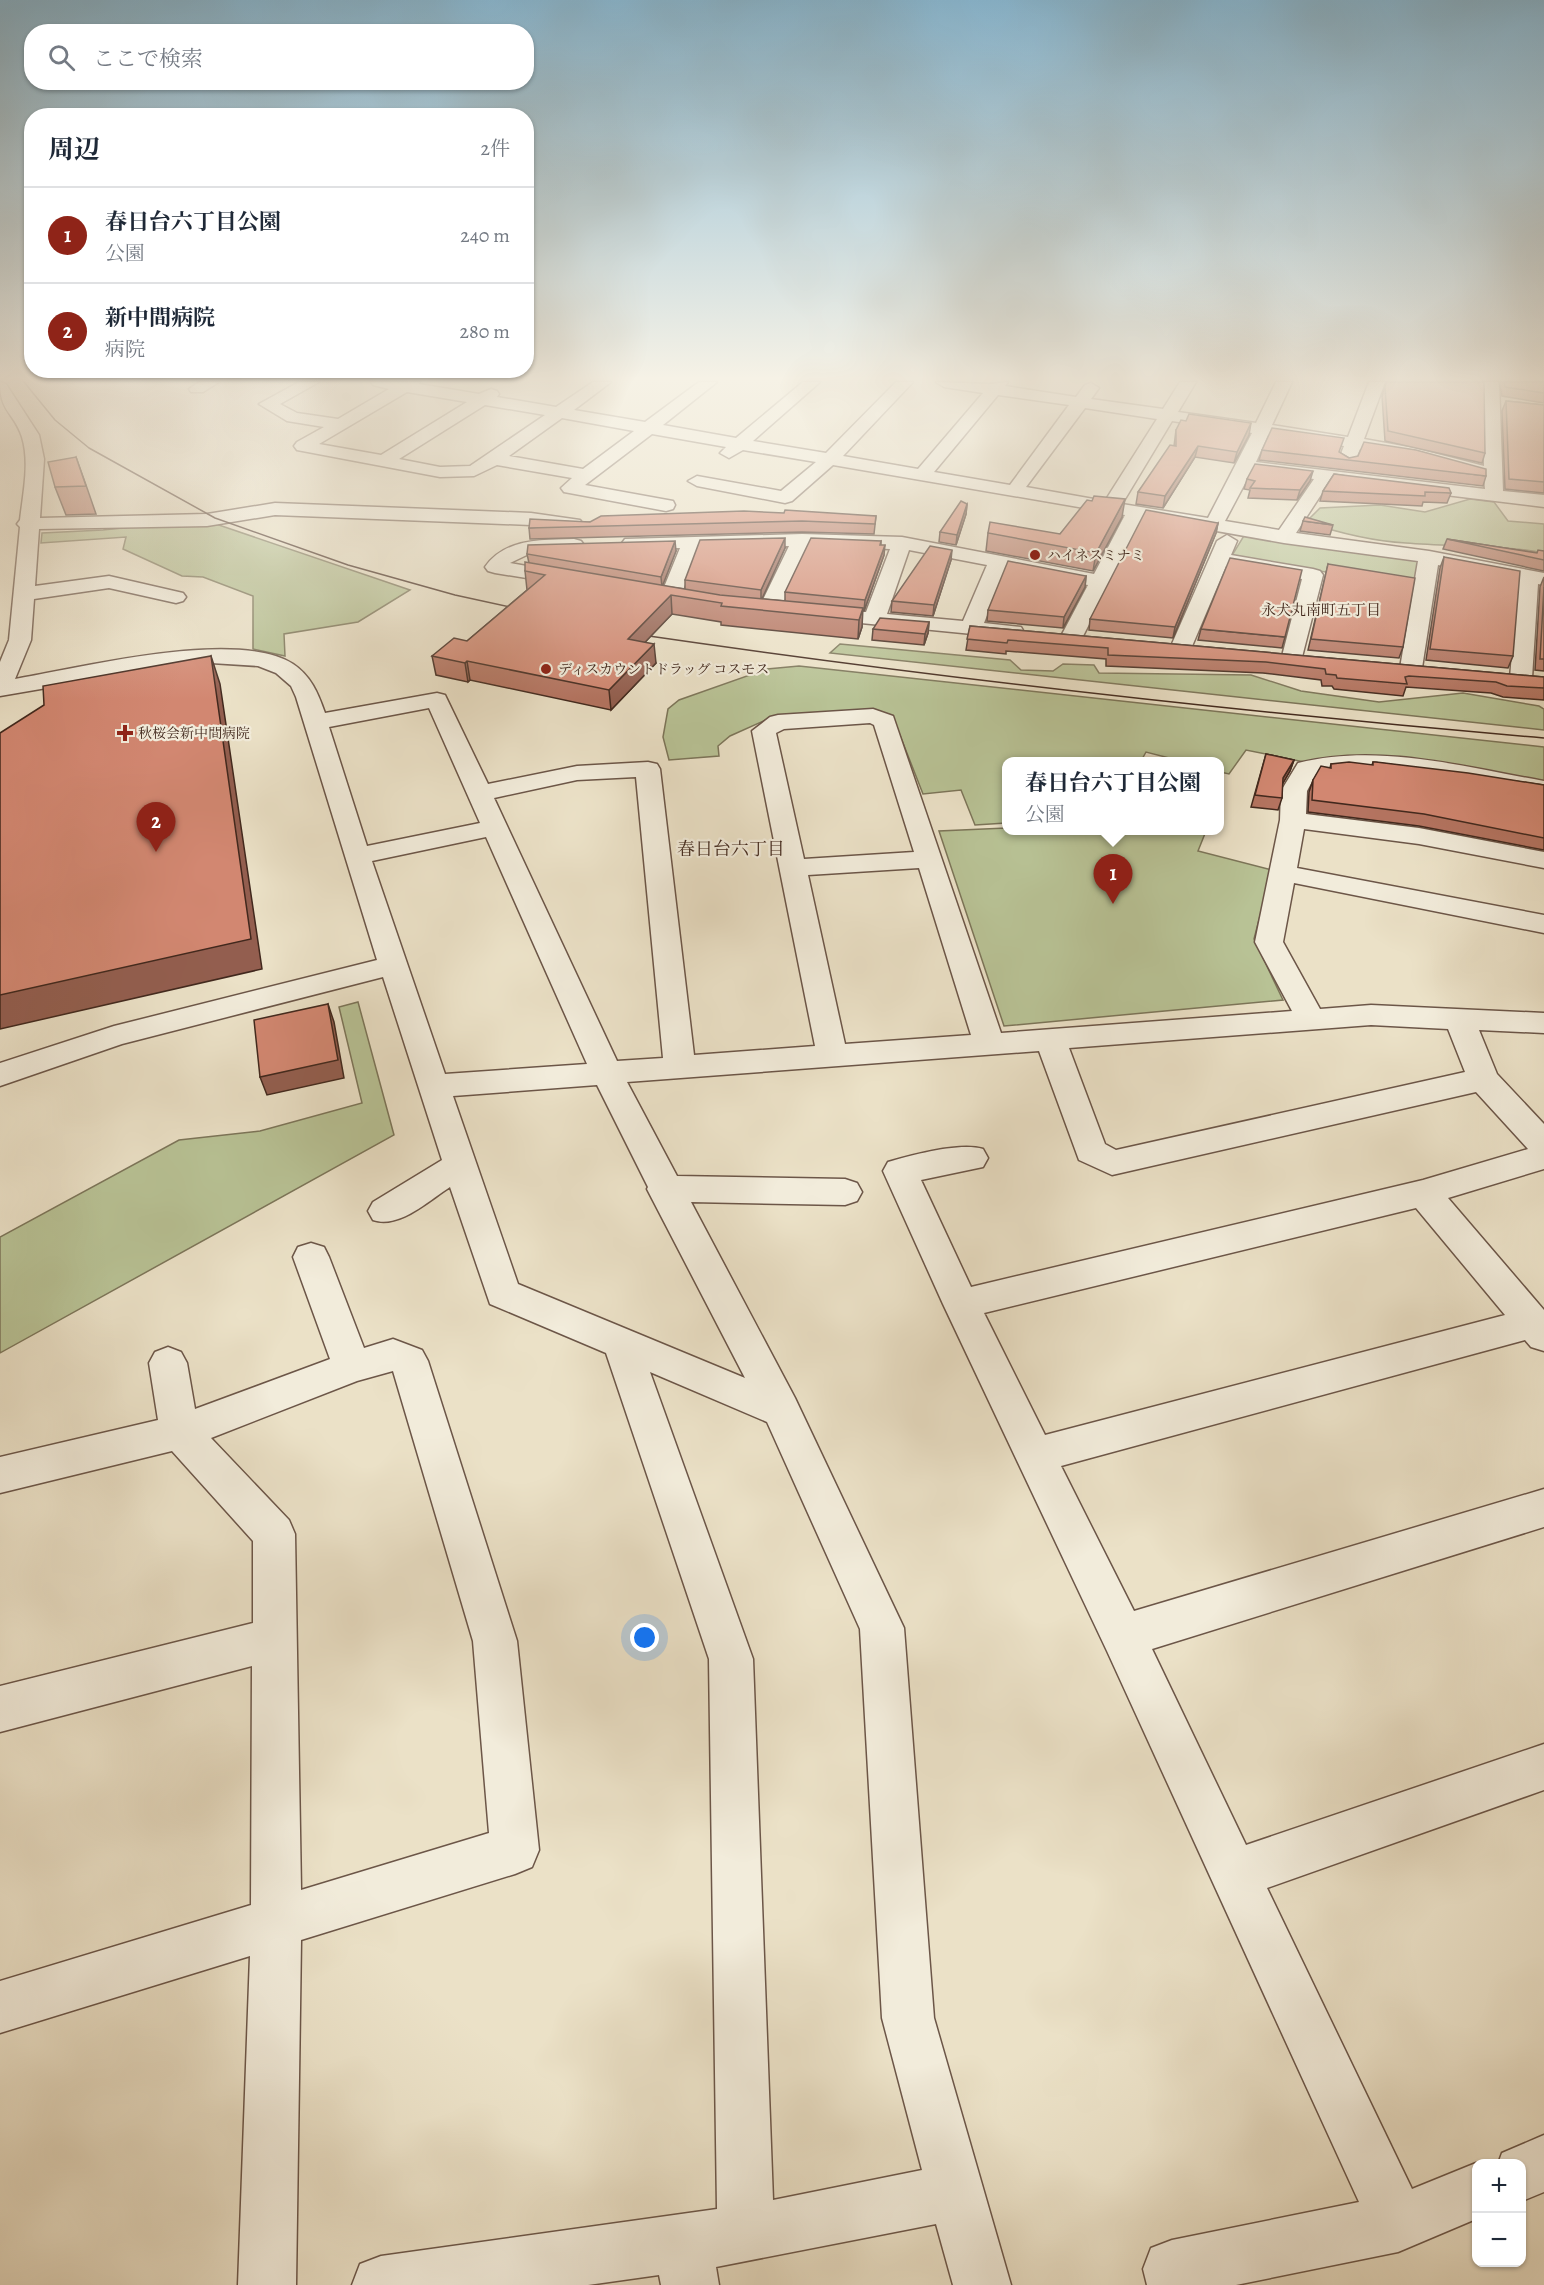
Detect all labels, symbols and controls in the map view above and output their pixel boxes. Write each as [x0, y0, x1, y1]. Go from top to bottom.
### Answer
search box [24, 24, 534, 90]
icon: search [45, 41, 78, 74]
text: ここで検索 [93, 44, 203, 74]
text: 周辺 [48, 132, 100, 167]
text: 2件 [481, 135, 510, 162]
text: 春日台六丁目公園 [105, 207, 281, 237]
text: 1 [64, 222, 71, 249]
text: 240 m [460, 222, 510, 249]
text: 公園 [105, 240, 145, 267]
text: 新中間病院 [105, 303, 215, 333]
text: 2 [63, 318, 72, 345]
text: 280 m [460, 318, 510, 345]
text: 病院 [105, 336, 145, 363]
place label: ハイネスミナミ [1047, 546, 1145, 565]
marker: ハイネスミナミ [1028, 548, 1042, 562]
district label: 永犬丸南町五丁目 [1261, 600, 1381, 620]
place label: ディスカウントドラッグ コスモス [558, 660, 769, 679]
marker: ディスカウントドラッグ コスモス [539, 662, 553, 676]
marker: 秋桜会新中間病院 [116, 724, 134, 742]
place label: 秋桜会新中間病院 [138, 724, 250, 743]
popup [1002, 757, 1224, 835]
text: 春日台六丁目公園 [1025, 768, 1201, 798]
text: 公園 [1025, 801, 1065, 828]
pin: 2 [136, 802, 176, 852]
district label: 春日台六丁目 [677, 837, 785, 861]
pin: 1 [1094, 854, 1132, 904]
your location [630, 1623, 659, 1652]
map controls [1472, 2159, 1526, 2267]
button: + [1472, 2159, 1526, 2213]
button: − [1472, 2213, 1526, 2267]

